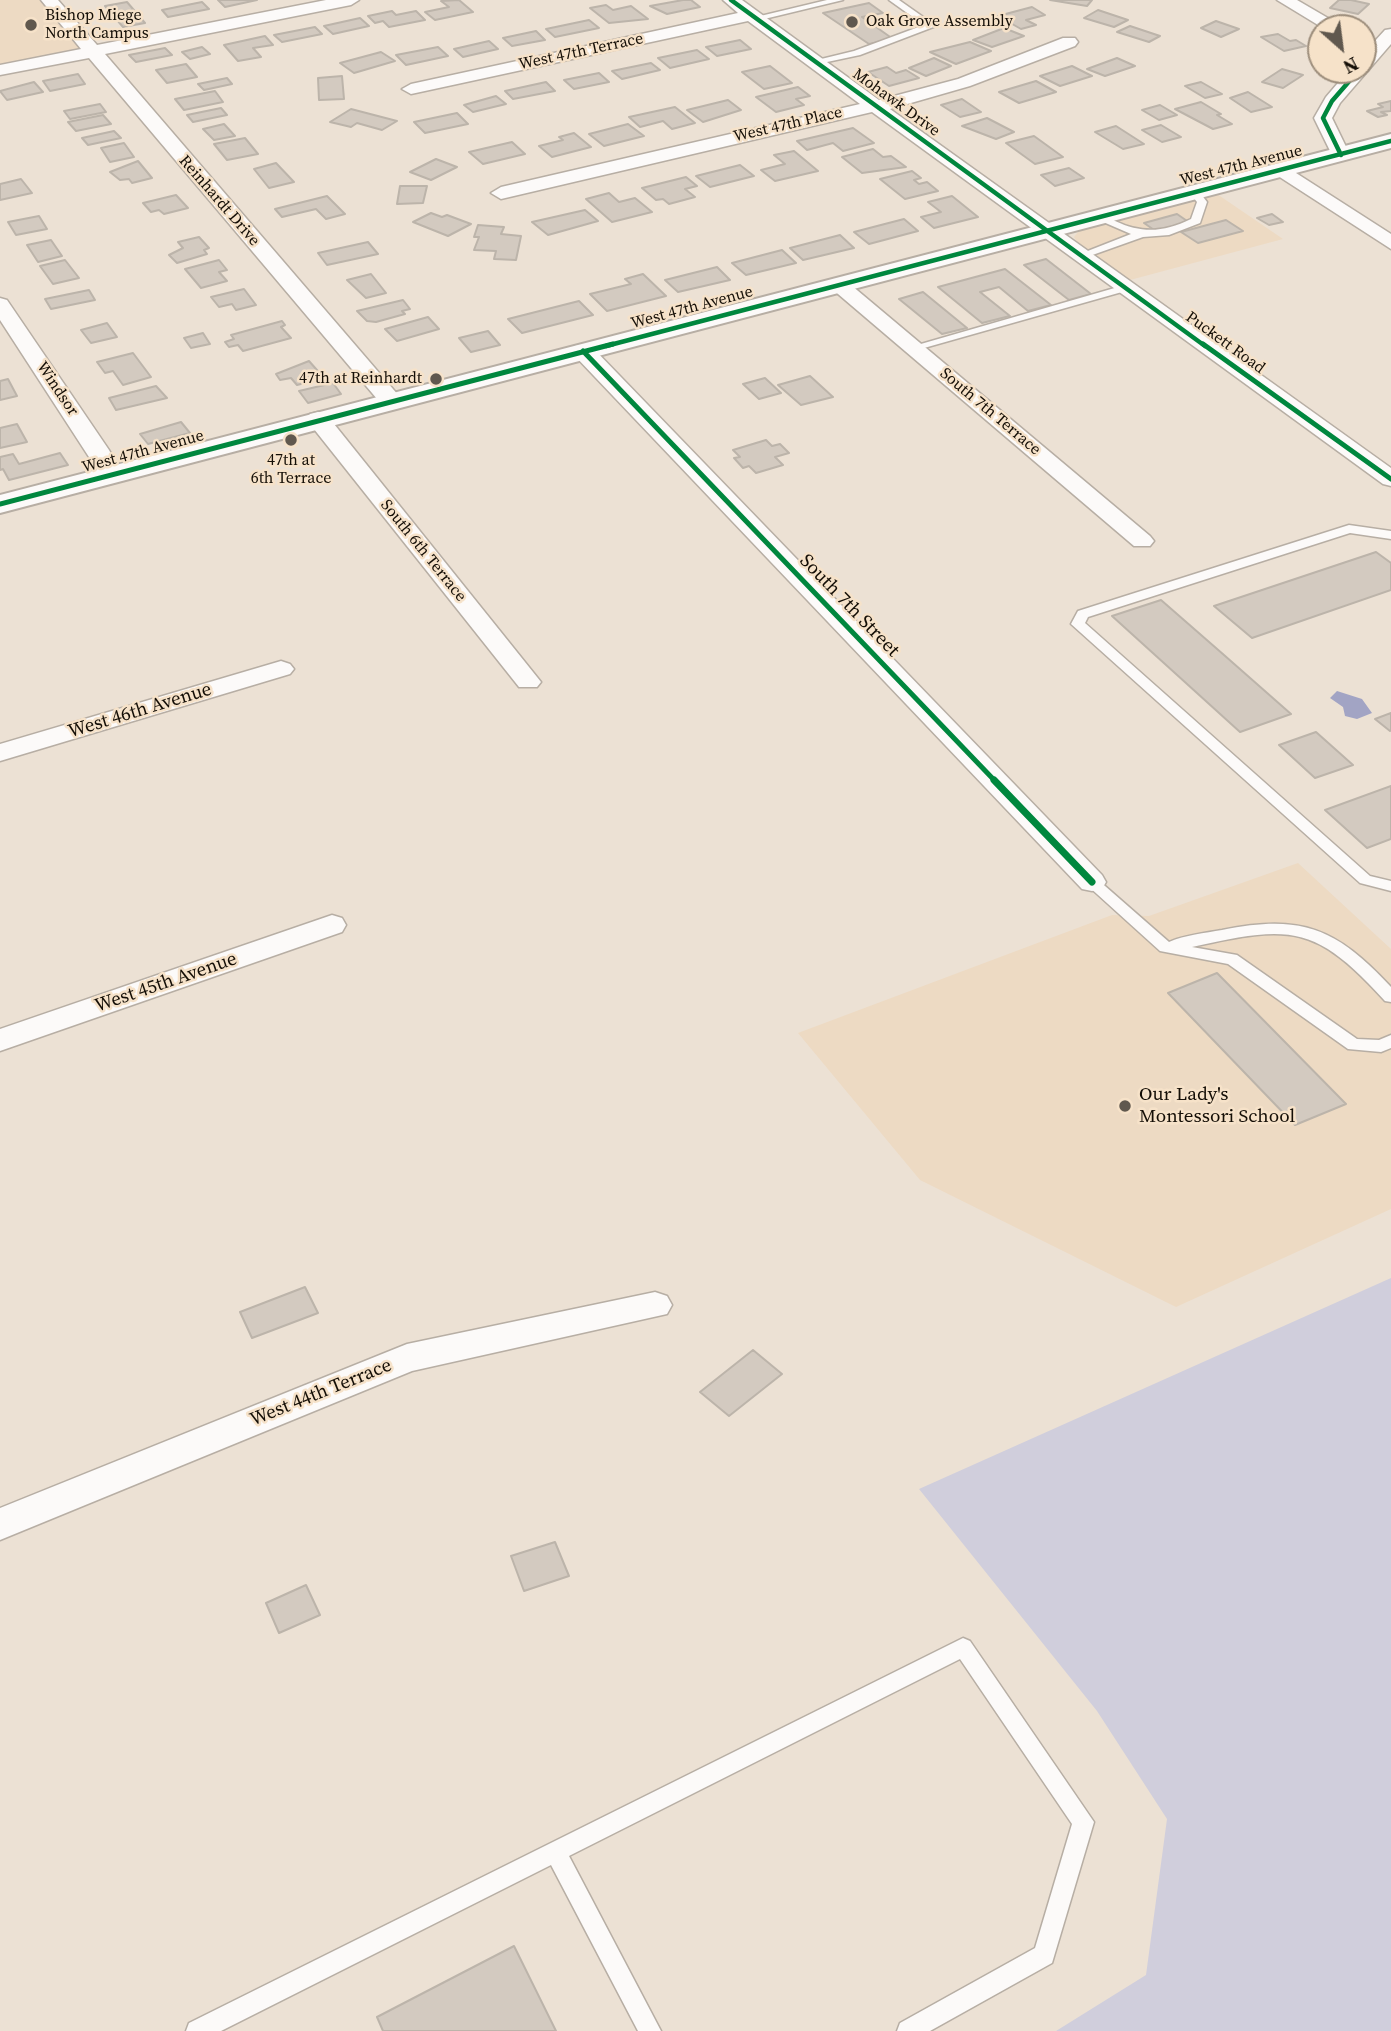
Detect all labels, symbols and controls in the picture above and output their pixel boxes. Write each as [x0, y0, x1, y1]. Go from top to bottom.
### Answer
place label: Bishop Miege North Campus [45, 6, 149, 44]
place label: Oak Grove Assembly [866, 12, 1013, 32]
marker: Oak Grove Assembly [844, 14, 860, 30]
north arrow [1307, 14, 1377, 84]
marker: Bishop Miege North Campus [23, 17, 39, 33]
street label: West 47th Terrace [517, 29, 645, 75]
text: N [1339, 51, 1363, 81]
street label: Mohawk Drive [849, 65, 943, 141]
street label: West 47th Place [732, 103, 844, 147]
street label: West 47th Avenue [1178, 142, 1304, 190]
street label: Reinhardt Drive [174, 152, 264, 250]
street label: West 47th Avenue [629, 283, 755, 333]
street label: Puckett Road [1182, 308, 1268, 378]
street label: Windsor [32, 358, 82, 420]
street label: South 7th Terrace [936, 364, 1044, 460]
place label: 47th at Reinhardt [299, 369, 422, 389]
marker: 47th at Reinhardt [428, 371, 444, 387]
street label: West 47th Avenue [80, 427, 206, 477]
marker: 47th at 6th Terrace [283, 432, 299, 448]
place label: 47th at 6th Terrace [251, 451, 331, 489]
street label: South 6th Terrace [376, 496, 470, 606]
street label: South 7th Street [794, 550, 904, 662]
street label: West 46th Avenue [65, 678, 215, 744]
street label: West 45th Avenue [92, 948, 240, 1018]
place label: Our Lady's Montessori School [1139, 1084, 1295, 1128]
marker: Our Lady's Montessori School [1117, 1098, 1133, 1114]
street label: West 44th Terrace [247, 1354, 395, 1432]

